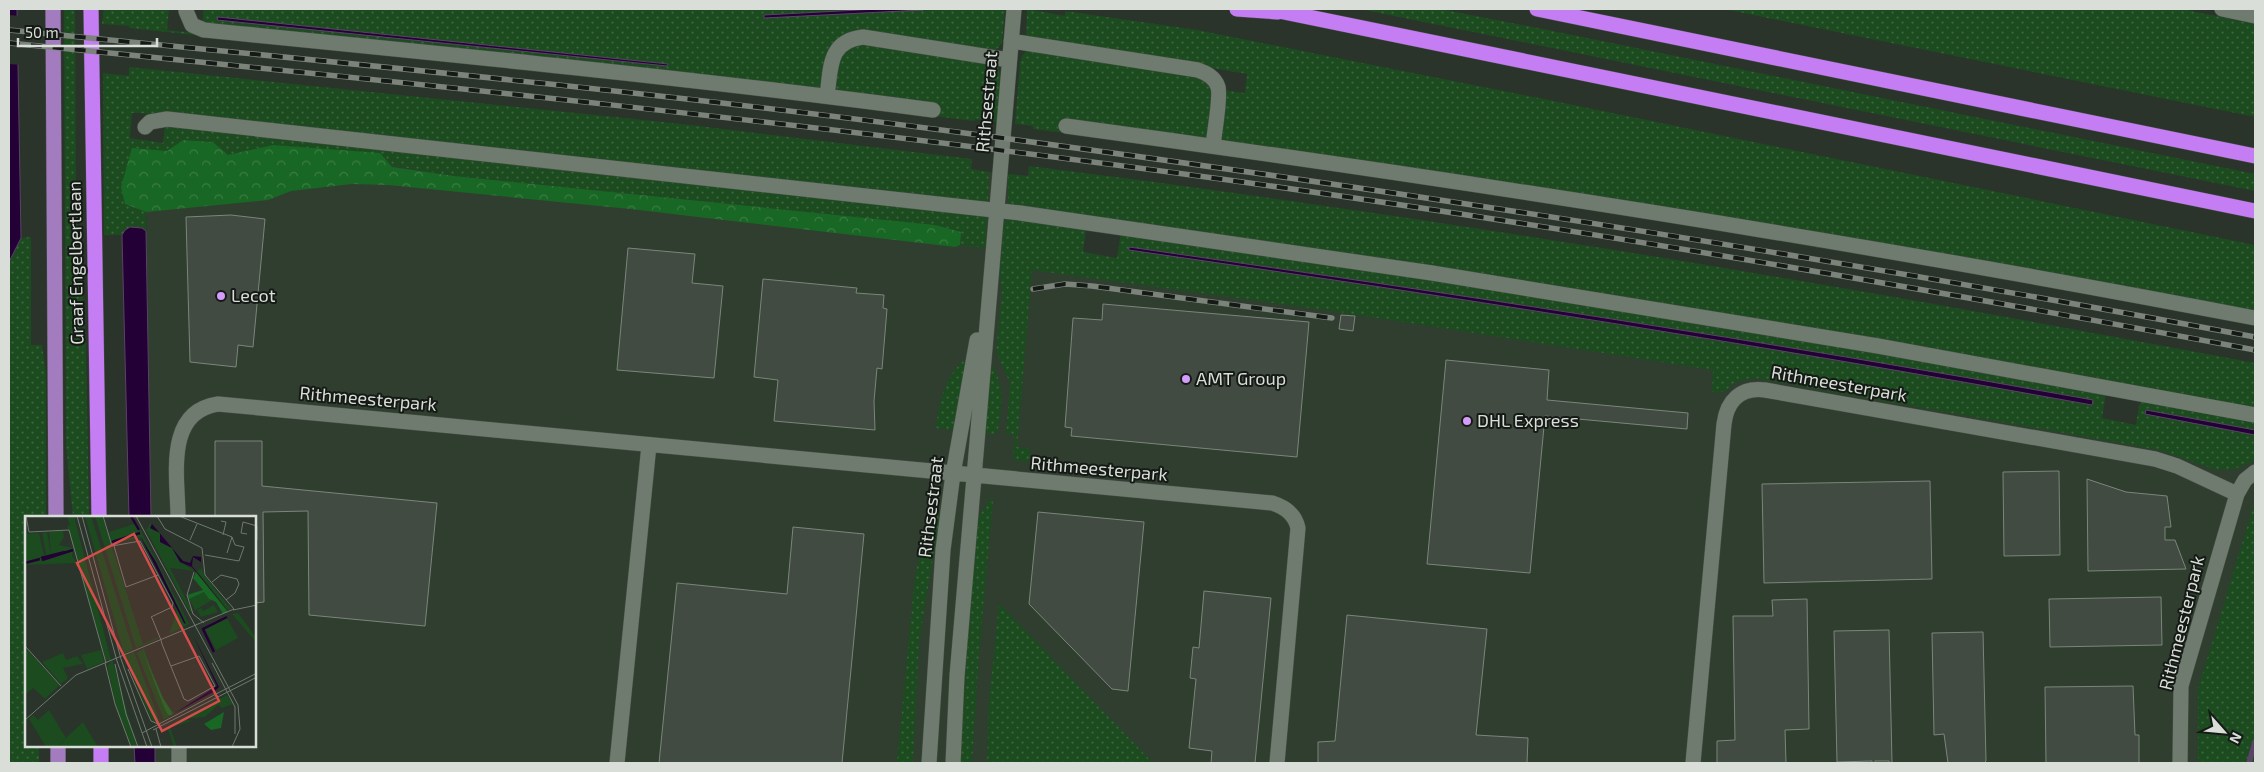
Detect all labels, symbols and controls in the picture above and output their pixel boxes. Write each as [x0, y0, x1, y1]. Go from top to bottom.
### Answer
scale bar [18, 15, 156, 47]
text: 50 m [25, 23, 59, 41]
street label: Rithsestraat [971, 50, 1001, 153]
street label: Graaf Engelbertlaan [63, 181, 87, 345]
place label: Lecot [231, 284, 276, 306]
marker: Lecot [215, 290, 227, 302]
street label: Rithmeesterpark [1770, 360, 1909, 406]
place label: AMT Group [1196, 367, 1286, 389]
marker: AMT Group [1180, 373, 1192, 385]
street label: Rithmeesterpark [299, 381, 438, 415]
place label: DHL Express [1477, 409, 1579, 431]
marker: DHL Express [1461, 415, 1473, 427]
street label: Rithmeesterpark [1030, 451, 1169, 485]
street label: Rithsestraat [913, 455, 947, 559]
inset map [25, 516, 256, 747]
street label: Rithmeesterpark [2154, 553, 2208, 692]
north arrow [2199, 707, 2249, 757]
text: N [2226, 730, 2246, 746]

